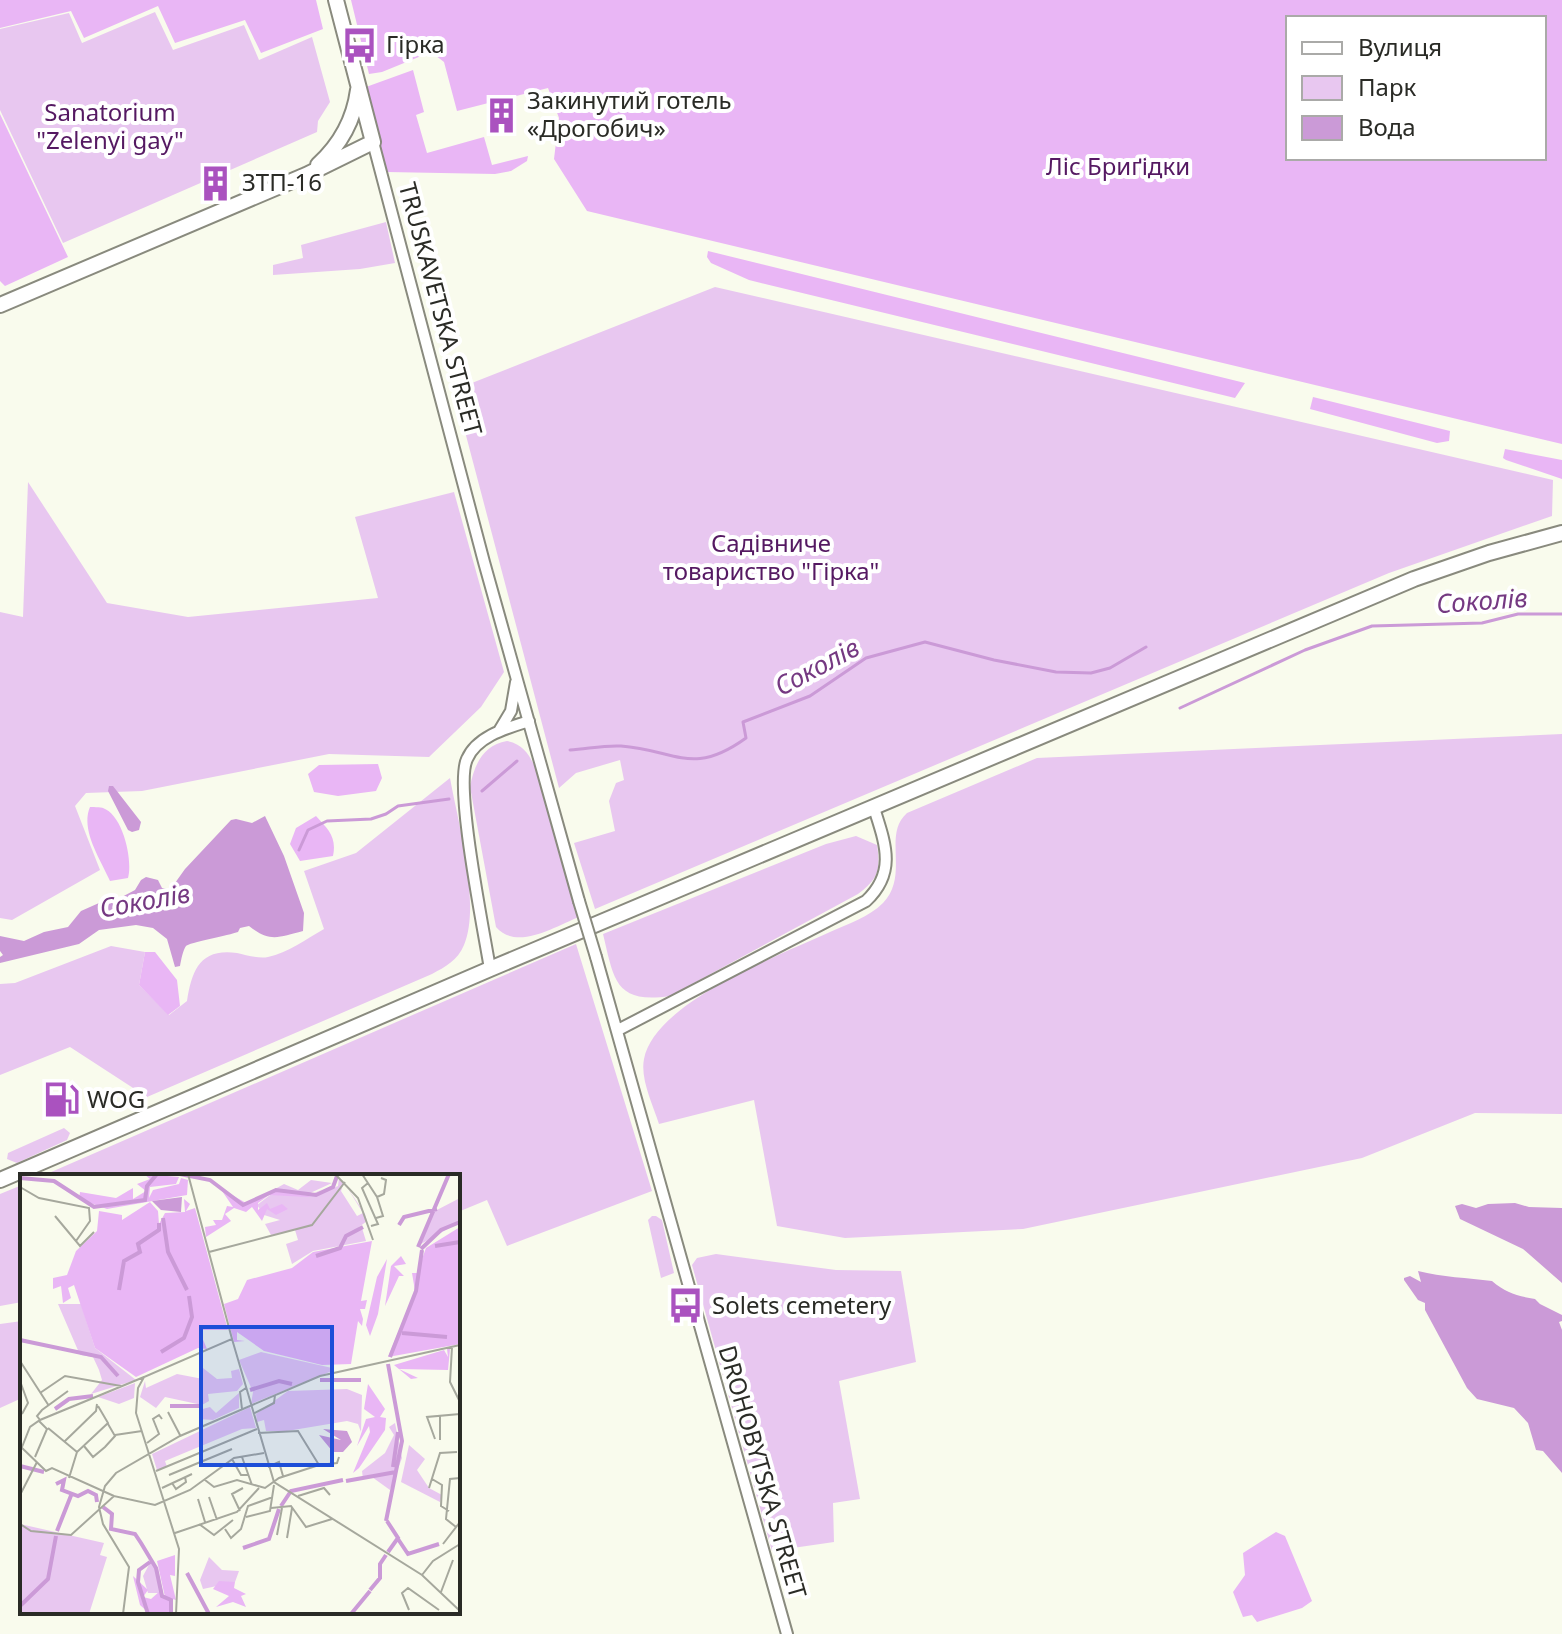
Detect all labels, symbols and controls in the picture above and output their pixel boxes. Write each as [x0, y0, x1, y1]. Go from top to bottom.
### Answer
legend [1286, 16, 1546, 160]
bus stop icon: Гірка [341, 26, 379, 64]
place label: Гірка [386, 27, 445, 60]
text: Вулиця [1358, 30, 1442, 63]
text: Парк [1358, 70, 1417, 103]
place label: Закинутий готель «Дрогобич» [527, 83, 732, 144]
park label: Sanatorium "Zelenyi gay" [36, 95, 184, 156]
building icon: Закинутий готель «Дрогобич» [482, 96, 520, 134]
text: Вода [1358, 110, 1416, 143]
park label: Ліс Бриґідки [1046, 149, 1190, 182]
building icon: ЗТП-16 [197, 164, 235, 202]
place label: ЗТП-16 [242, 165, 322, 198]
street label: TRUSKAVETSKA STREET [392, 179, 491, 439]
park label: Садівниче товариство "Гірка" [663, 526, 879, 587]
water label: Соколів [1435, 579, 1529, 621]
water label: Соколів [768, 629, 865, 703]
water label: Соколів [97, 874, 193, 926]
fuel station icon: WOG [42, 1081, 80, 1119]
place label: WOG [87, 1082, 145, 1115]
inset map [20, 1174, 460, 1614]
bus stop icon: Solets cemetery [667, 1287, 705, 1325]
place label: Solets cemetery [712, 1288, 892, 1321]
street label: DROHOBYTSKA STREET [712, 1341, 815, 1602]

